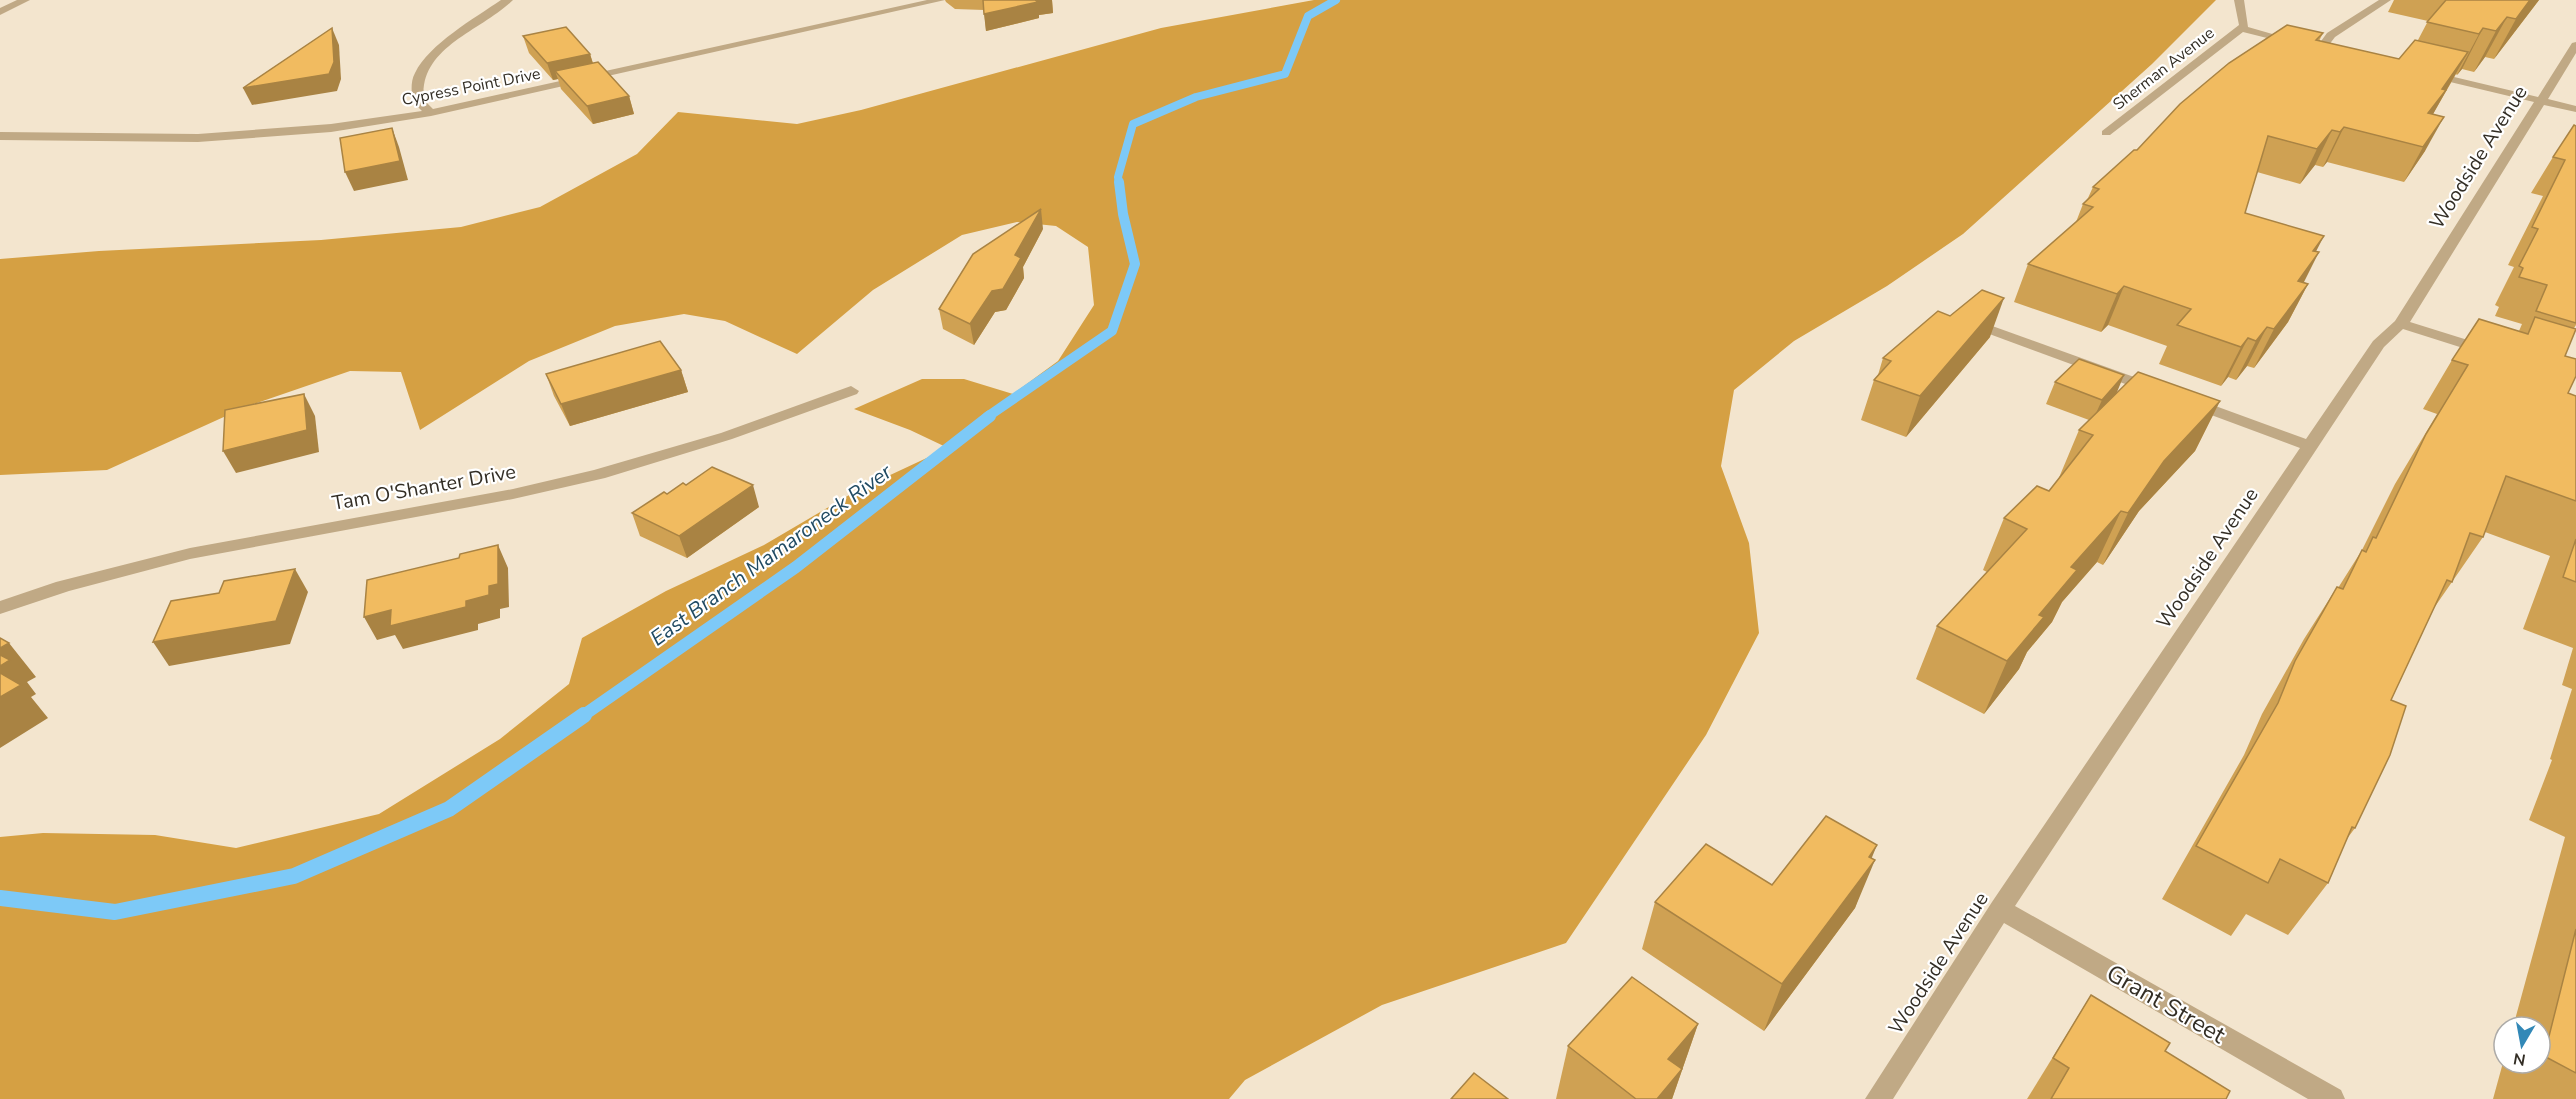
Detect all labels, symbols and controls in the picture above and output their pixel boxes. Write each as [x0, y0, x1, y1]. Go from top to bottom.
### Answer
street label: Sherman Avenue [2108, 22, 2219, 115]
street label: Cypress Point Drive [400, 63, 542, 111]
street label: Woodside Avenue [2423, 80, 2533, 234]
street label: Tam O'Shanter Drive [330, 458, 518, 517]
water label: East Branch Mamaroneck River [645, 458, 898, 652]
street label: Woodside Avenue [2150, 483, 2265, 634]
street label: Woodside Avenue [1882, 887, 1995, 1040]
street label: Grant Street [2101, 957, 2232, 1051]
north arrow [2492, 1015, 2552, 1075]
text: N [2512, 1047, 2527, 1071]

